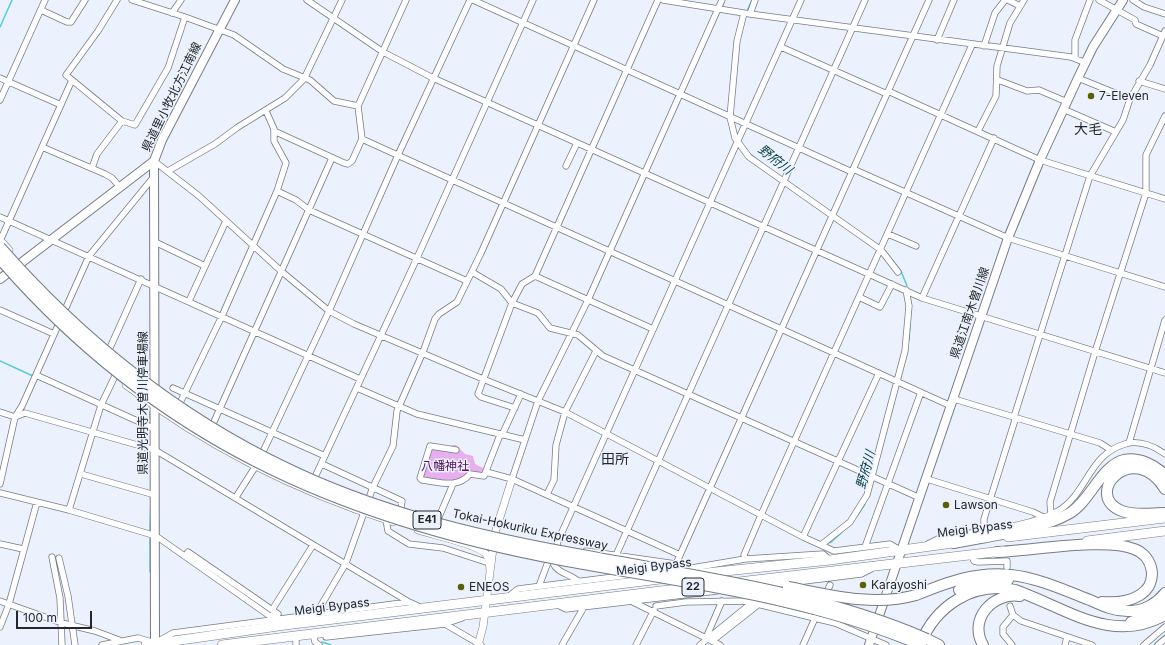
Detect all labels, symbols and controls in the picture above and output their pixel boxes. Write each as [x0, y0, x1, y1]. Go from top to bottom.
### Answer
street label: 県道里小牧北方江南線 [139, 40, 205, 154]
place label: 7-Eleven [1099, 89, 1149, 103]
marker: 7-Eleven [1086, 91, 1096, 101]
district label: 大毛 [1074, 122, 1102, 138]
water label: 野府川 [755, 142, 795, 178]
street label: 県道江南木曽川線 [948, 265, 992, 361]
street label: 県道光明寺木曽川停車場線 [136, 331, 150, 475]
water label: 野府川 [853, 449, 879, 491]
district label: 田所 [601, 452, 629, 468]
park label: 八幡神社 [421, 459, 469, 473]
place label: Lawson [954, 498, 998, 512]
marker: Lawson [941, 500, 951, 510]
street label: Tokai-Hokuriku Expressway [451, 506, 609, 554]
road number: E41 [413, 511, 441, 529]
street label: Meigi Bypass [936, 517, 1014, 541]
street label: Meigi Bypass [615, 555, 693, 579]
road number: 22 [682, 578, 704, 596]
place label: Karayoshi [871, 578, 927, 592]
place label: ENEOS [469, 580, 509, 594]
marker: Karayoshi [858, 580, 868, 590]
marker: ENEOS [456, 582, 466, 592]
street label: Meigi Bypass [293, 595, 371, 619]
scale bar [18, 603, 94, 629]
text: 100 m [23, 610, 57, 625]

